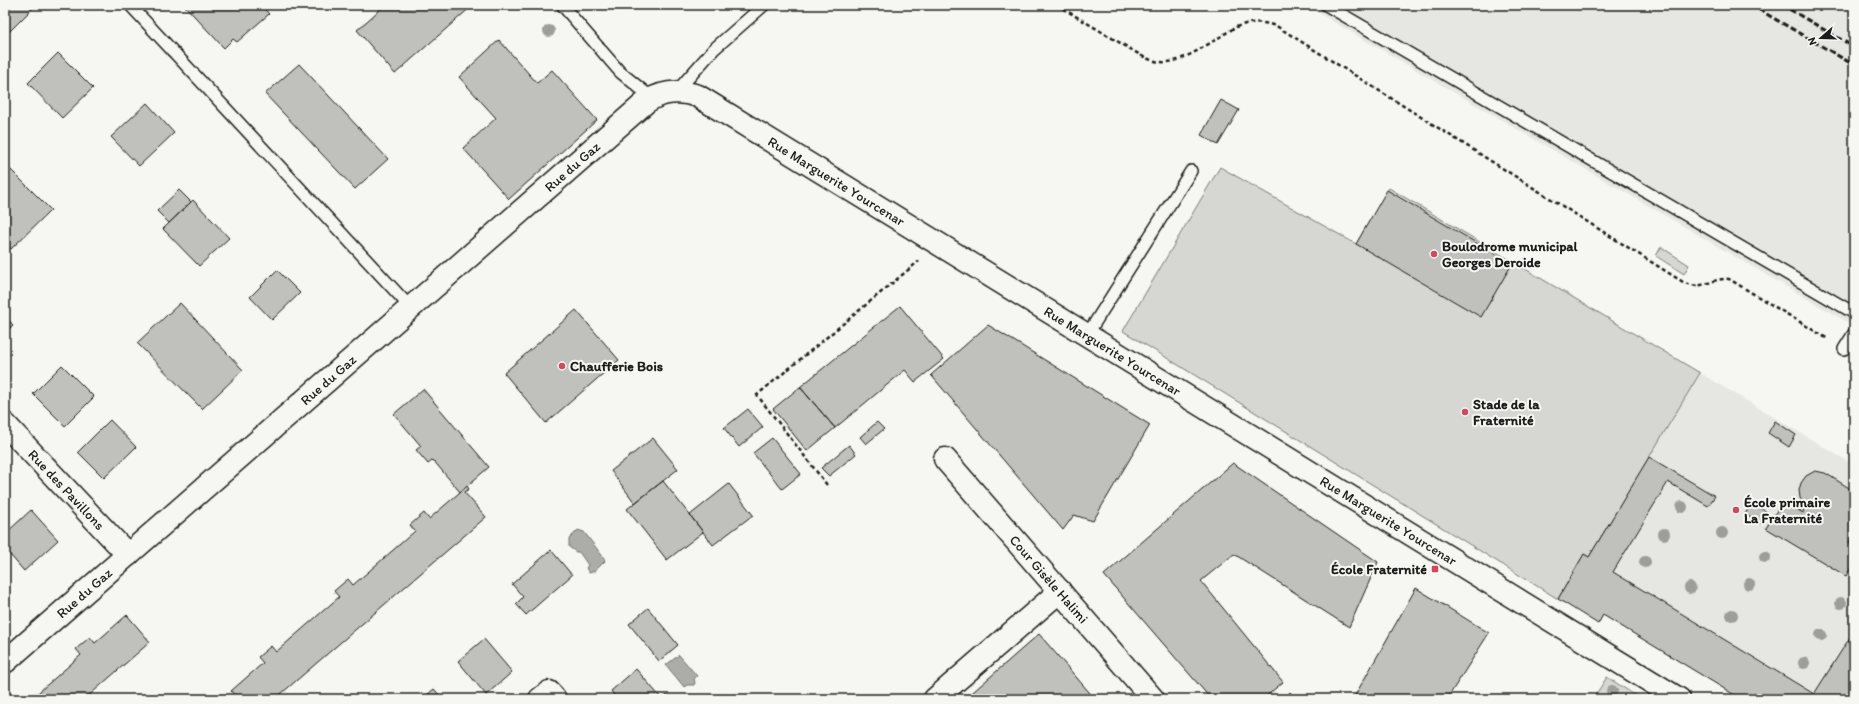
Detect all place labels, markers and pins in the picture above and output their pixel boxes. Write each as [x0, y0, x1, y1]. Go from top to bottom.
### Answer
place label: Boulodrome municipal Georges Deroide [1442, 238, 1579, 271]
marker: Boulodrome municipal Georges Deroide [1429, 249, 1439, 259]
place label: Chaufferie Bois [570, 358, 663, 375]
marker: Chaufferie Bois [557, 361, 567, 371]
place label: Stade de la Fraternité [1473, 396, 1540, 429]
marker: Stade de la Fraternité [1460, 407, 1470, 417]
place label: École primaire La Fraternité [1744, 494, 1830, 527]
marker: École primaire La Fraternité [1731, 505, 1741, 515]
place label: École Fraternité [1331, 561, 1427, 578]
marker: École Fraternité [1430, 564, 1440, 574]

